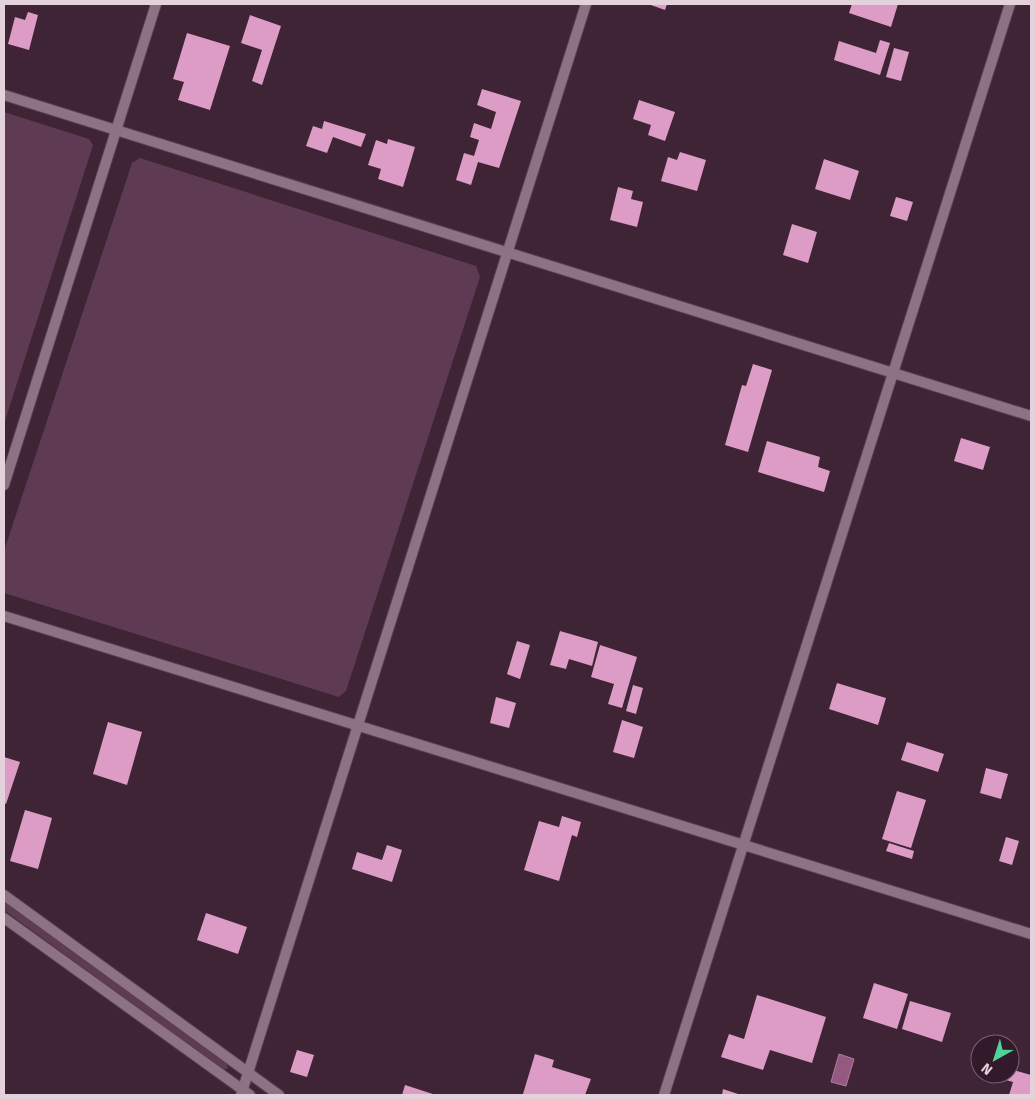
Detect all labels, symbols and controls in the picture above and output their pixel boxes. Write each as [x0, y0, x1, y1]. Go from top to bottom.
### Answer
north arrow [970, 1034, 1020, 1084]
text: N [978, 1059, 996, 1078]

